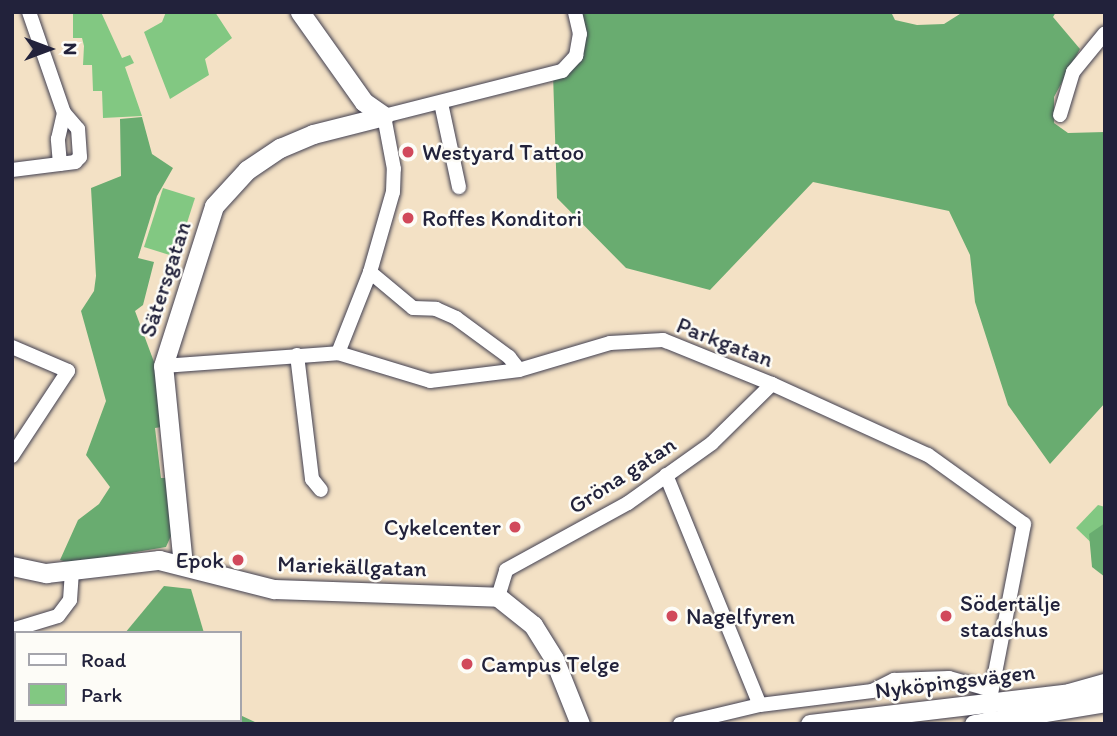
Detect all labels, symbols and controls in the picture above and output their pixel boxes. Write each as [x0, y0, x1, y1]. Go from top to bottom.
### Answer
north arrow [14, 14, 84, 84]
text: N [59, 43, 82, 55]
place label: Westyard Tattoo [422, 138, 582, 166]
marker: Westyard Tattoo [400, 144, 416, 160]
place label: Roffes Konditori [422, 204, 583, 232]
marker: Roffes Konditori [400, 210, 416, 226]
street label: Sätersgatan [133, 218, 197, 340]
street label: Parkgatan [673, 311, 777, 373]
street label: Gröna gatan [563, 430, 681, 520]
place label: Cykelcenter [384, 513, 501, 541]
marker: Cykelcenter [507, 519, 523, 535]
place label: Epok [176, 546, 224, 574]
street label: Mariekällgatan [277, 550, 427, 582]
marker: Epok [230, 552, 246, 568]
place label: Södertälje stadshus [960, 589, 1061, 643]
place label: Nagelfyren [686, 602, 795, 630]
marker: Nagelfyren [664, 608, 680, 624]
marker: Södertälje stadshus [938, 608, 954, 624]
legend [14, 631, 242, 722]
text: Road [81, 647, 126, 672]
place label: Campus Telge [481, 650, 617, 678]
marker: Campus Telge [459, 656, 475, 672]
street label: Nyköpingsvägen [873, 657, 1037, 705]
text: Park [81, 682, 122, 707]

